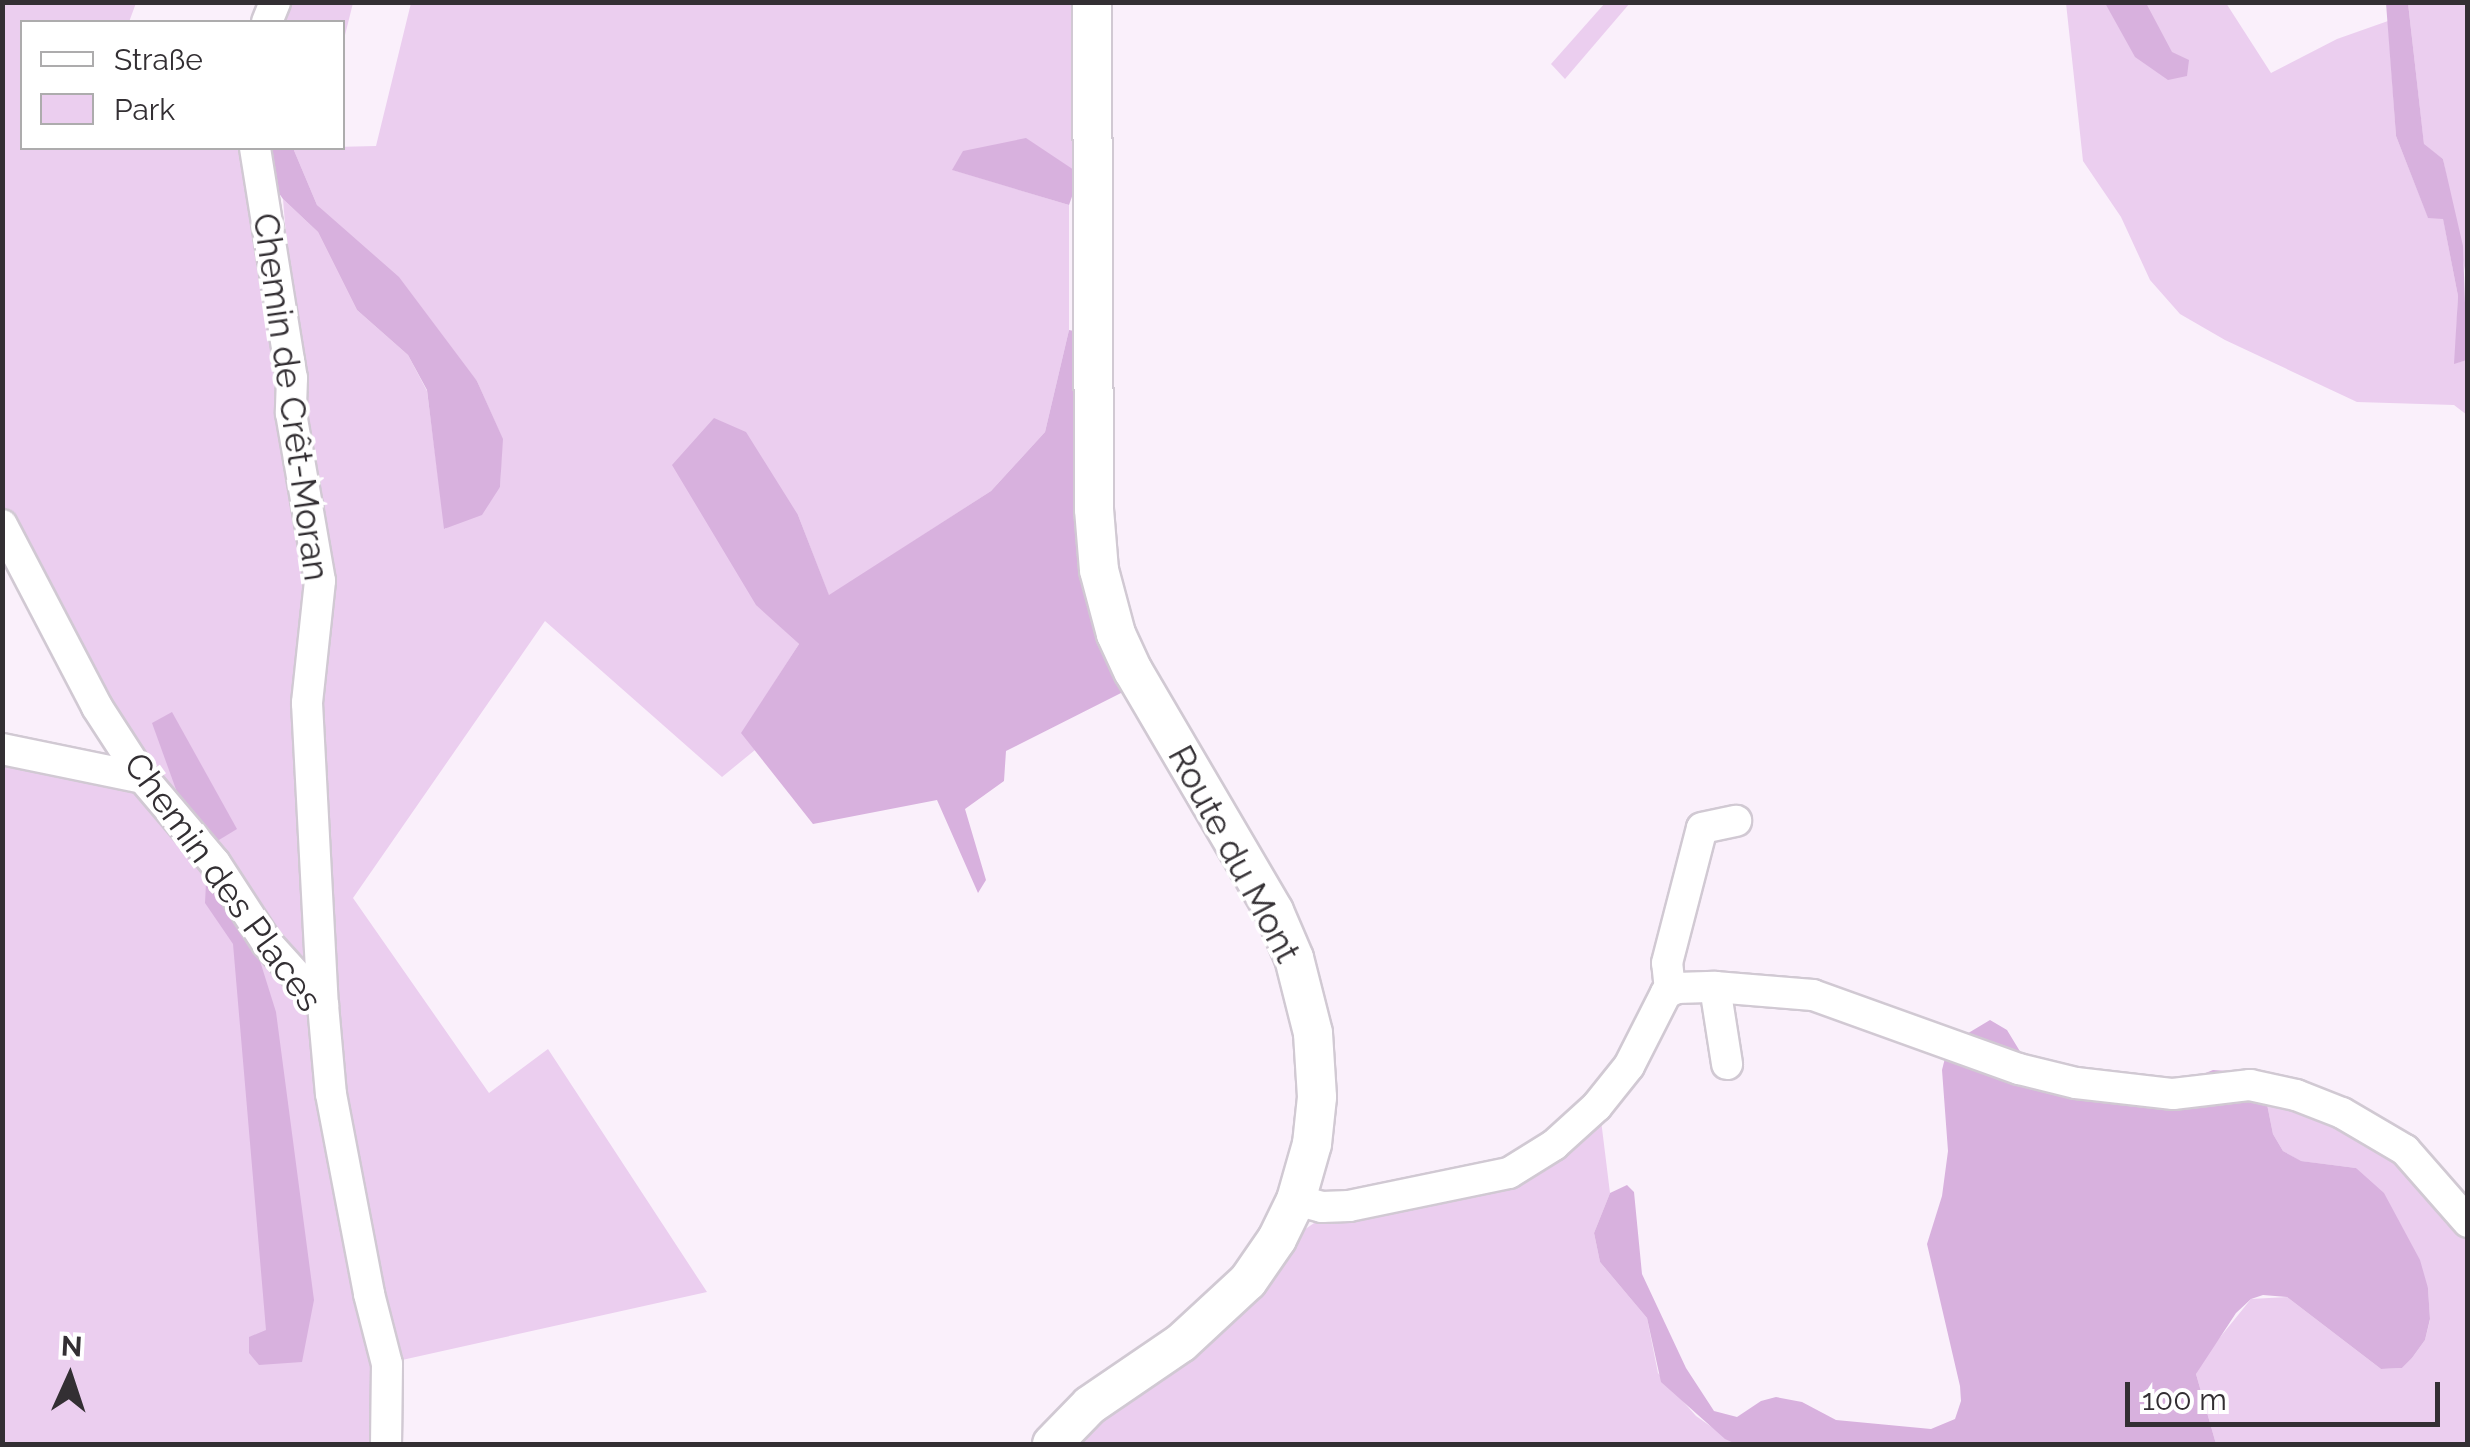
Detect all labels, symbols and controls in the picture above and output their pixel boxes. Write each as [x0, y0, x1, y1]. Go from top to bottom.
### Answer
legend [20, 20, 345, 150]
text: Straße [114, 42, 203, 77]
text: Park [114, 92, 175, 127]
street label: Chemin de Crêt-Moran [244, 211, 338, 583]
street label: Route du Mont [1159, 738, 1309, 970]
street label: Chemin des Places [115, 745, 331, 1019]
north arrow [20, 1327, 120, 1427]
text: N [60, 1330, 83, 1364]
scale bar [2130, 1362, 2445, 1424]
text: 100 m [2142, 1382, 2227, 1417]

